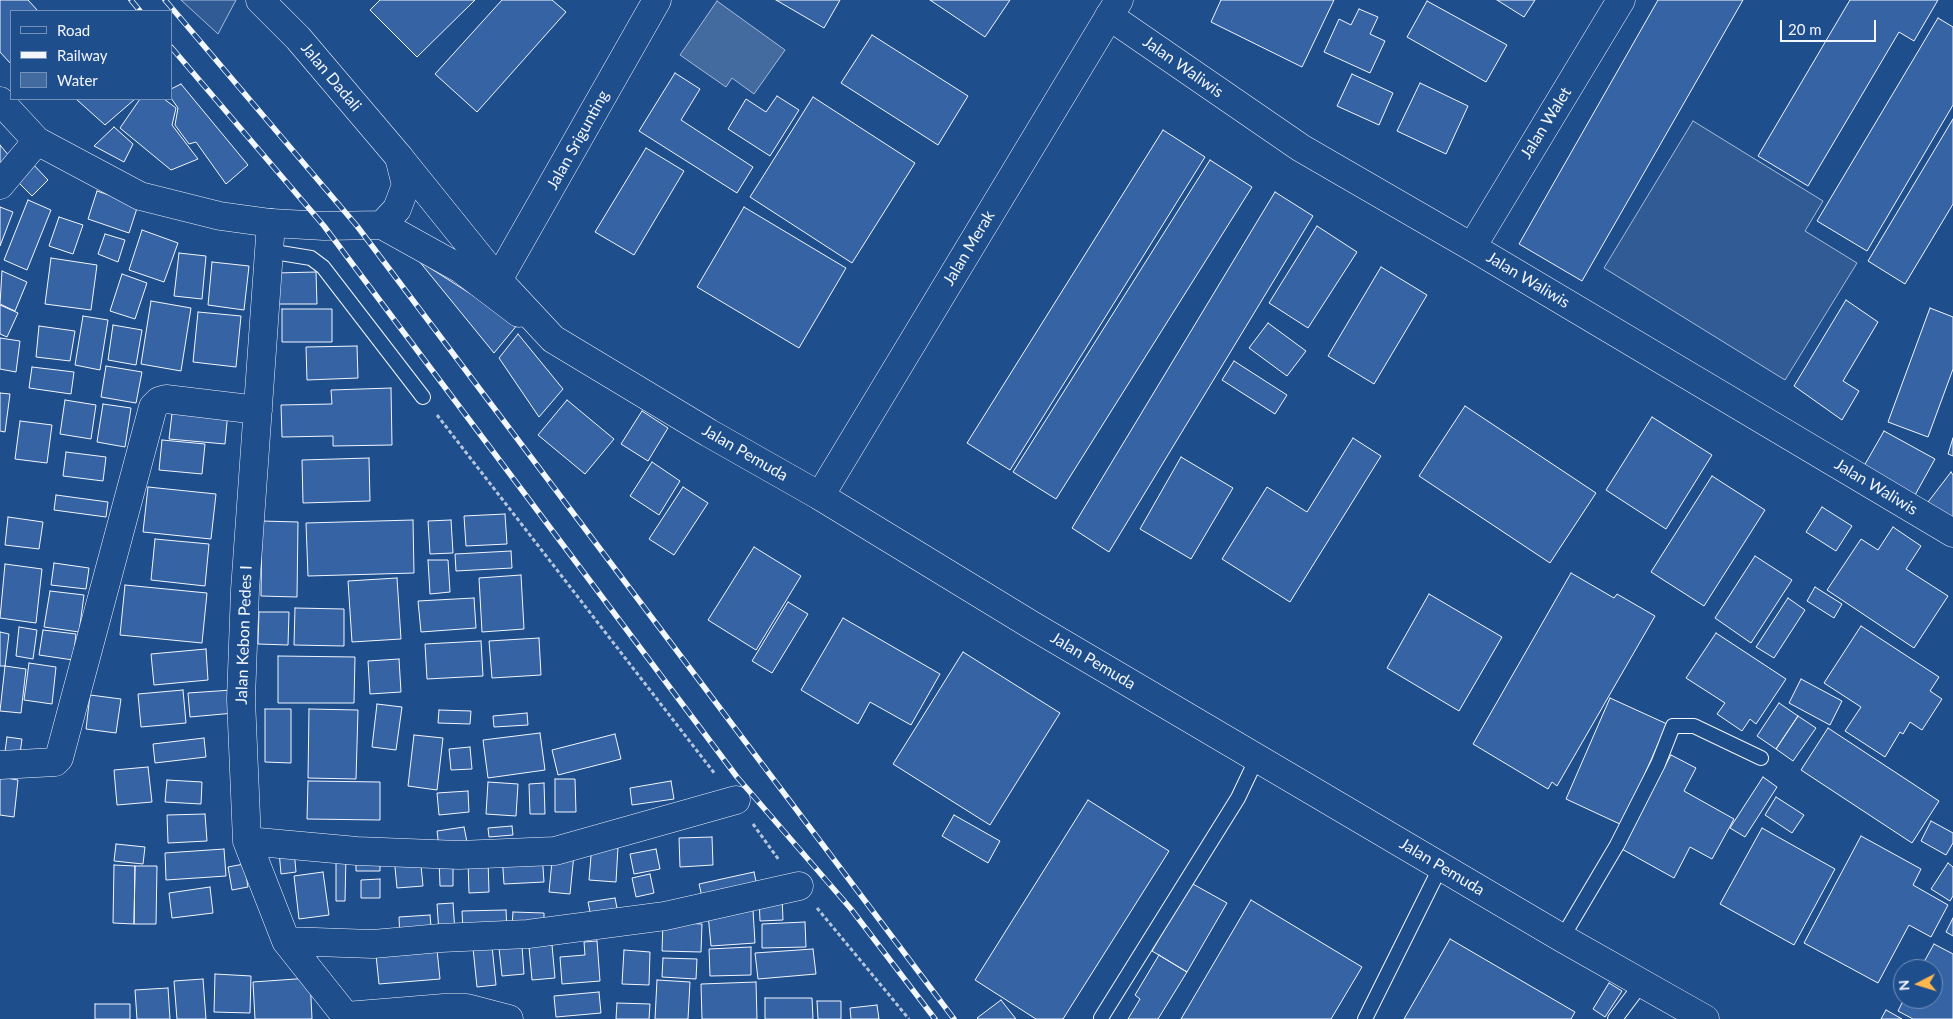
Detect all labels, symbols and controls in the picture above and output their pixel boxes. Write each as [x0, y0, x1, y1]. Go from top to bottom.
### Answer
legend [10, 10, 172, 100]
scale bar [1783, 10, 1879, 42]
text: 20 m [1788, 20, 1822, 38]
text: Road [57, 21, 90, 39]
street label: Jalan Waliwis [1139, 32, 1227, 102]
street label: Jalan Dadali [297, 39, 365, 115]
text: Railway [57, 46, 108, 64]
text: Water [57, 71, 98, 89]
street label: Jalan Walet [1516, 84, 1576, 162]
street label: Jalan Srigunting [543, 87, 613, 193]
street label: Jalan Merak [939, 207, 999, 289]
street label: Jalan Waliwis [1483, 248, 1573, 312]
street label: Jalan Pemuda [699, 421, 791, 485]
street label: Jalan Waliwis [1831, 455, 1921, 519]
street label: Jalan Kebon Pedes I [232, 565, 256, 705]
street label: Jalan Pemuda [1047, 628, 1139, 694]
street label: Jalan Pemuda [1396, 834, 1488, 900]
north arrow [1893, 959, 1943, 1009]
text: N [1895, 979, 1912, 991]

